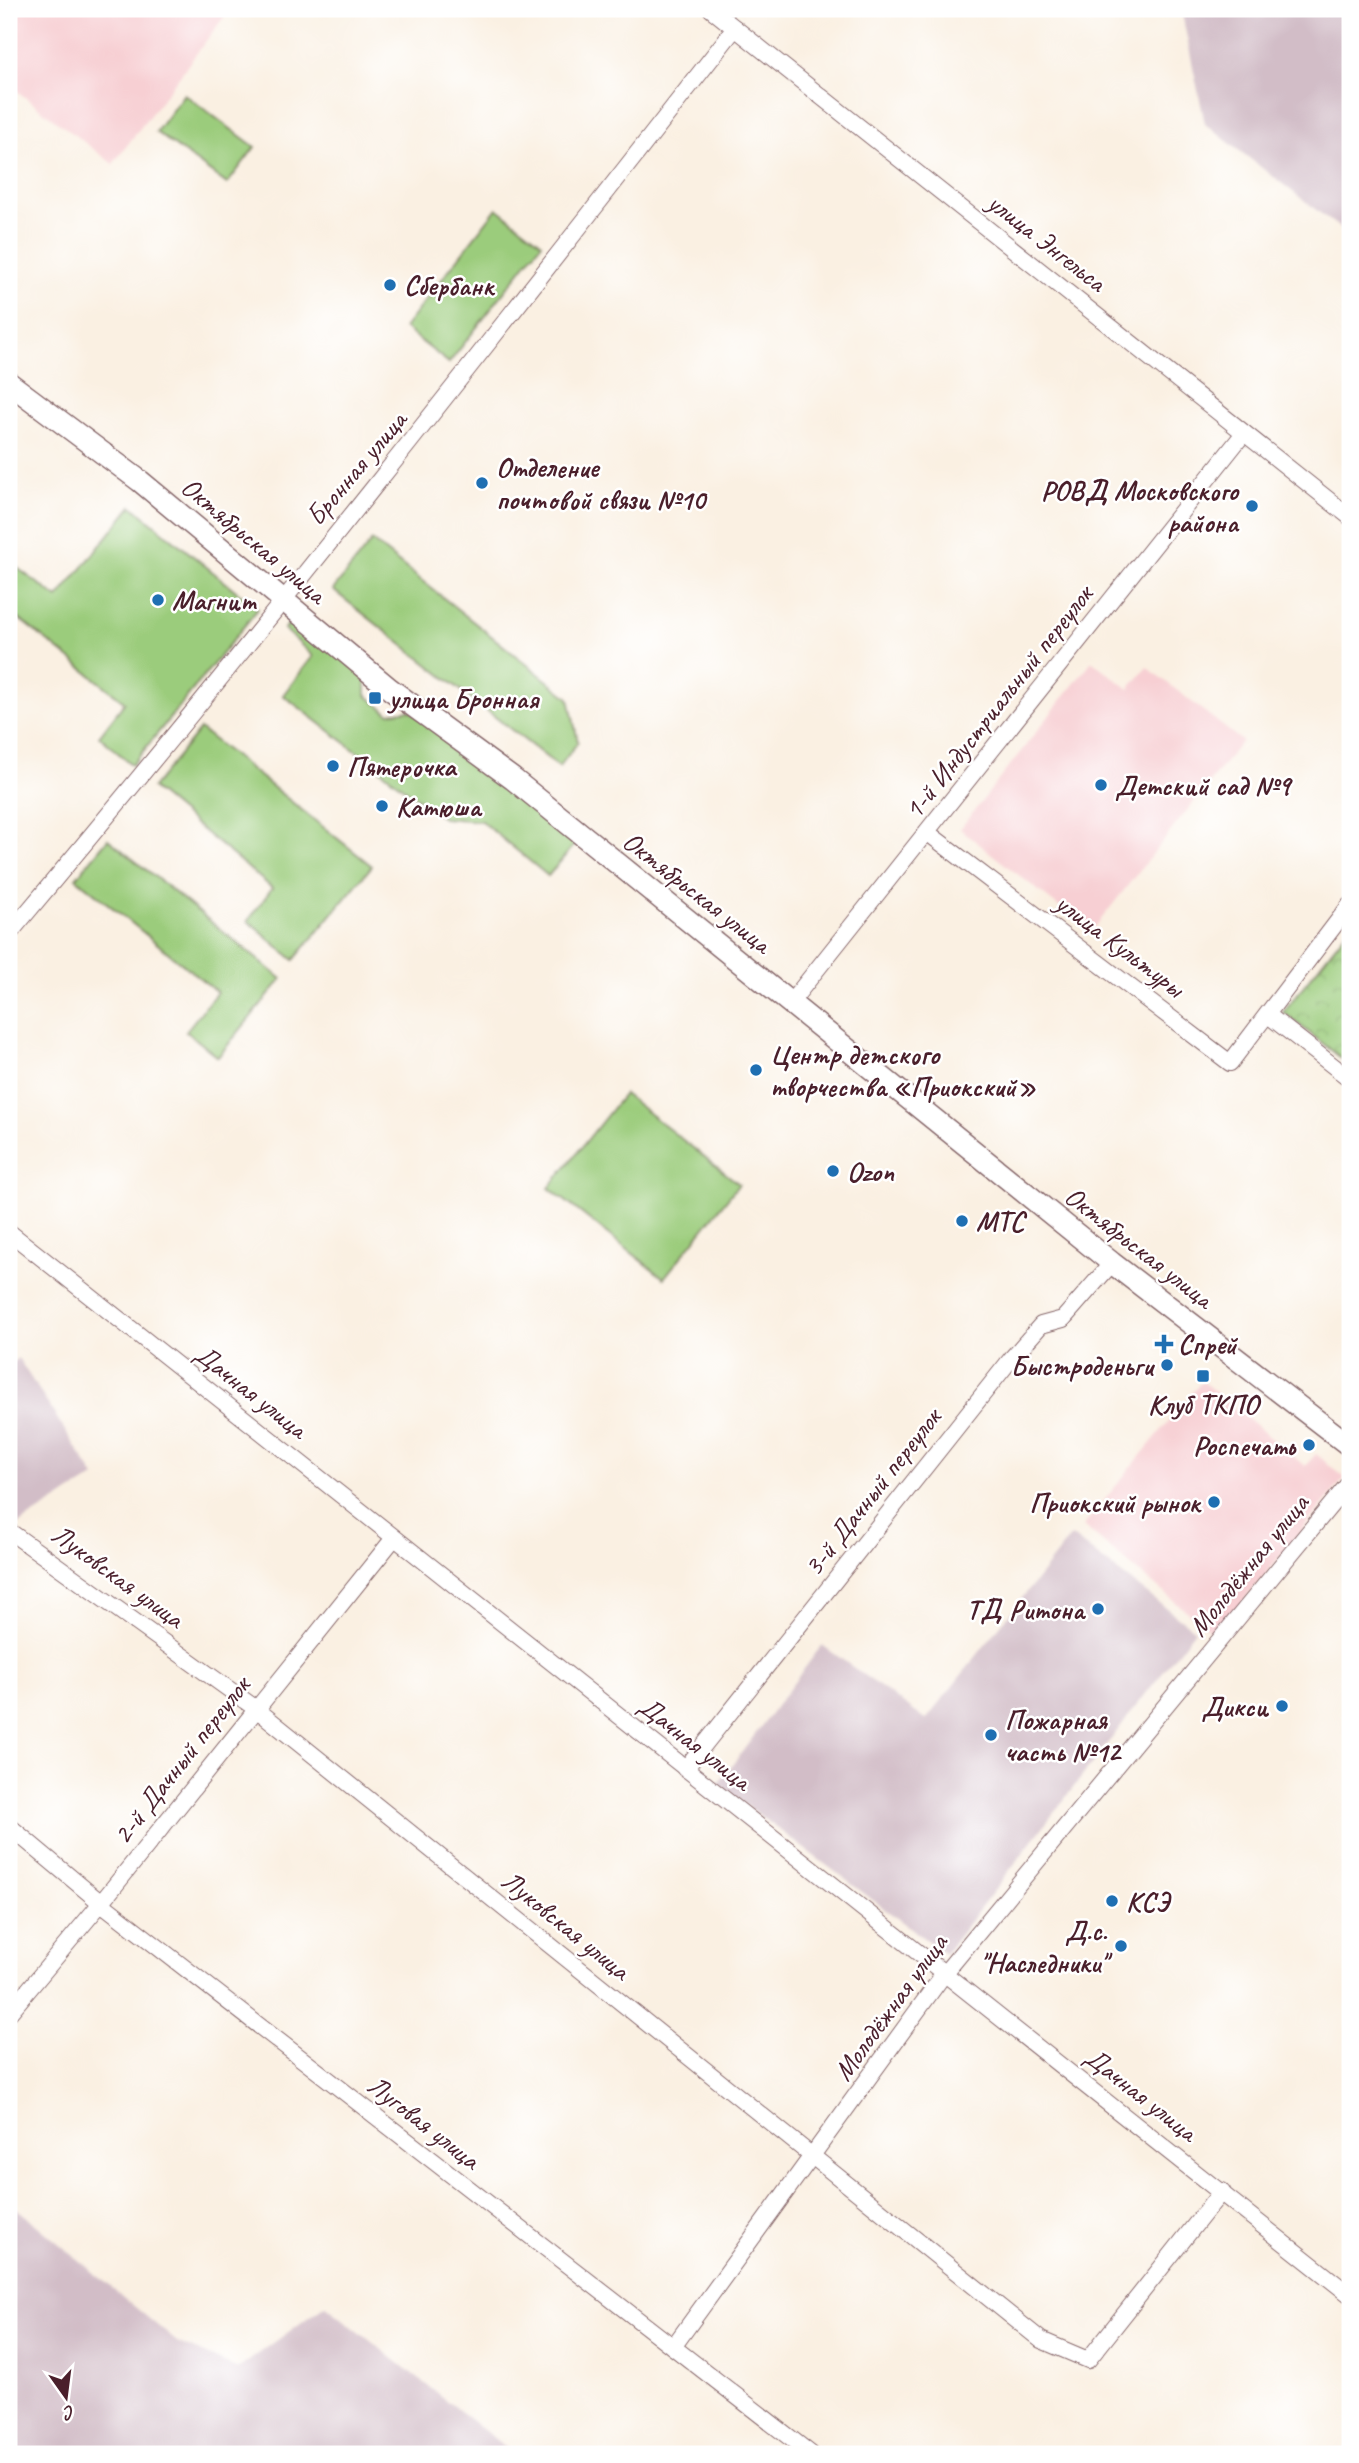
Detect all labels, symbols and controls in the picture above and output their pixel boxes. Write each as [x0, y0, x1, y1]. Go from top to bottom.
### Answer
street label: улица Энгельса [979, 184, 1115, 300]
place label: Сбербанк [404, 268, 495, 303]
marker: Сбербанк [382, 277, 398, 293]
street label: Бронная улица [298, 402, 416, 532]
place label: Отделение почтовой связи №10 [496, 450, 708, 517]
street label: Октябрьская улица [174, 469, 336, 613]
place label: РОВД Московского района [1041, 473, 1240, 540]
marker: Отделение почтовой связи №10 [474, 475, 490, 491]
marker: РОВД Московского района [1244, 498, 1260, 514]
street label: 1-й Индустриальный переулок [896, 576, 1102, 826]
place label: Магнит [172, 583, 258, 618]
marker: Магнит [150, 592, 166, 608]
place label: улица Бронная [386, 681, 540, 716]
marker: улица Бронная [367, 690, 383, 706]
place label: Пятерочка [347, 749, 458, 784]
marker: Пятерочка [325, 758, 341, 774]
place label: Детский сад №9 [1115, 768, 1294, 803]
marker: Детский сад №9 [1093, 777, 1109, 793]
place label: Катюша [396, 789, 483, 824]
marker: Катюша [374, 798, 390, 814]
street label: Октябрьская улица [616, 823, 780, 962]
street label: улица Культуры [1047, 884, 1193, 1006]
place label: Центр детского творчества «Приокский» [770, 1037, 1036, 1104]
marker: Центр детского творчества «Приокский» [748, 1062, 764, 1078]
place label: Ozon [847, 1154, 895, 1189]
marker: Ozon [825, 1163, 841, 1179]
street label: Октябрьская улица [1058, 1178, 1222, 1317]
place label: МТС [976, 1204, 1028, 1239]
marker: МТС [954, 1213, 970, 1229]
place label: Спрей [1178, 1327, 1238, 1362]
street label: Дачная улица [187, 1336, 316, 1448]
marker: Спрей [1156, 1336, 1172, 1352]
place label: Быстроденьги [1010, 1348, 1155, 1383]
marker: Быстроденьги [1159, 1357, 1175, 1373]
marker: Клуб ТКПО [1195, 1368, 1211, 1384]
place label: Клуб ТКПО [1148, 1387, 1262, 1422]
street label: 3-й Дачный переулок [796, 1399, 950, 1583]
place label: Роспечать [1193, 1428, 1297, 1463]
marker: Роспечать [1301, 1437, 1317, 1453]
place label: Приокский рынок [1029, 1485, 1202, 1520]
street label: Молодёжная улица [1180, 1485, 1317, 1643]
marker: Приокский рынок [1206, 1494, 1222, 1510]
street label: Луковская улица [45, 1516, 193, 1637]
place label: ТД Ритона [967, 1592, 1087, 1627]
marker: ТД Ритона [1090, 1601, 1106, 1617]
street label: 2-й Дачный переулок [105, 1667, 259, 1851]
street label: Дачная улица [631, 1688, 760, 1800]
place label: Дикси [1202, 1689, 1269, 1724]
marker: Дикси [1274, 1698, 1290, 1714]
place label: Пожарная часть №12 [1005, 1702, 1122, 1769]
marker: Пожарная часть №12 [983, 1727, 999, 1743]
street label: Луковская улица [495, 1863, 639, 1989]
place label: КСЭ [1126, 1884, 1172, 1919]
marker: КСЭ [1104, 1893, 1120, 1909]
place label: Д.с. "Наследники" [980, 1913, 1113, 1980]
street label: Молодёжная улица [825, 1925, 956, 2087]
marker: Д.с. "Наследники" [1113, 1938, 1129, 1954]
street label: Дачная улица [1077, 2039, 1206, 2151]
street label: Луговая улица [361, 2067, 489, 2178]
north arrow [32, 2362, 102, 2432]
text: С [60, 2400, 77, 2426]

